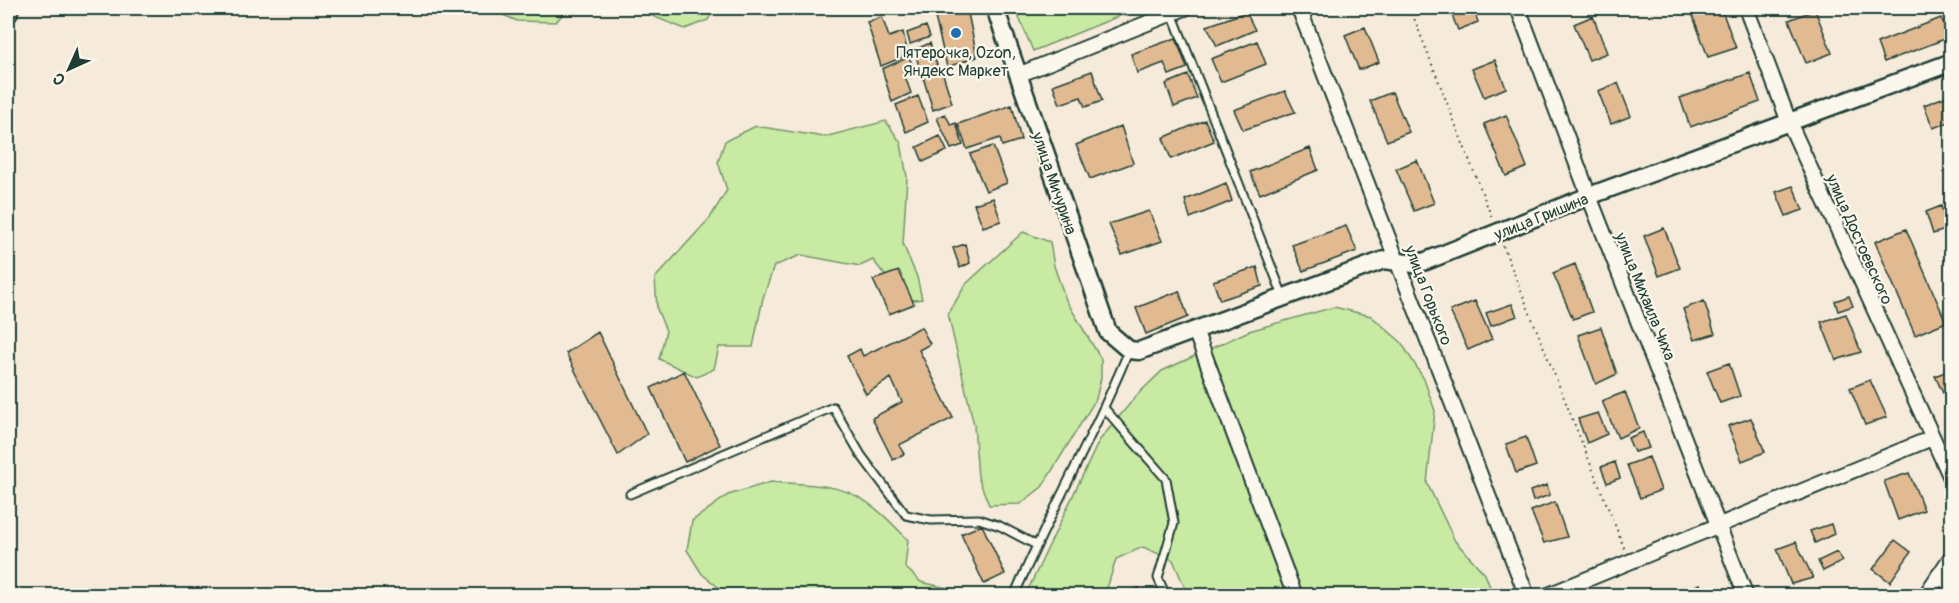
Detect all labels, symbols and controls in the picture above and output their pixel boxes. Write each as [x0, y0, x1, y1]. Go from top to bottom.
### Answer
marker: Пятерочка, Ozon, Яндекс Маркет [949, 26, 963, 40]
north arrow [39, 39, 99, 99]
place label: Пятерочка, Ozon, Яндекс Маркет [896, 43, 1016, 81]
text: С [48, 68, 70, 89]
street label: улица Мичурина [1027, 129, 1081, 237]
street label: улица Достоевского [1821, 170, 1897, 308]
street label: улица Гришина [1491, 189, 1591, 245]
street label: улица Михаила Чиха [1610, 229, 1680, 363]
street label: улица Горького [1399, 242, 1456, 349]

